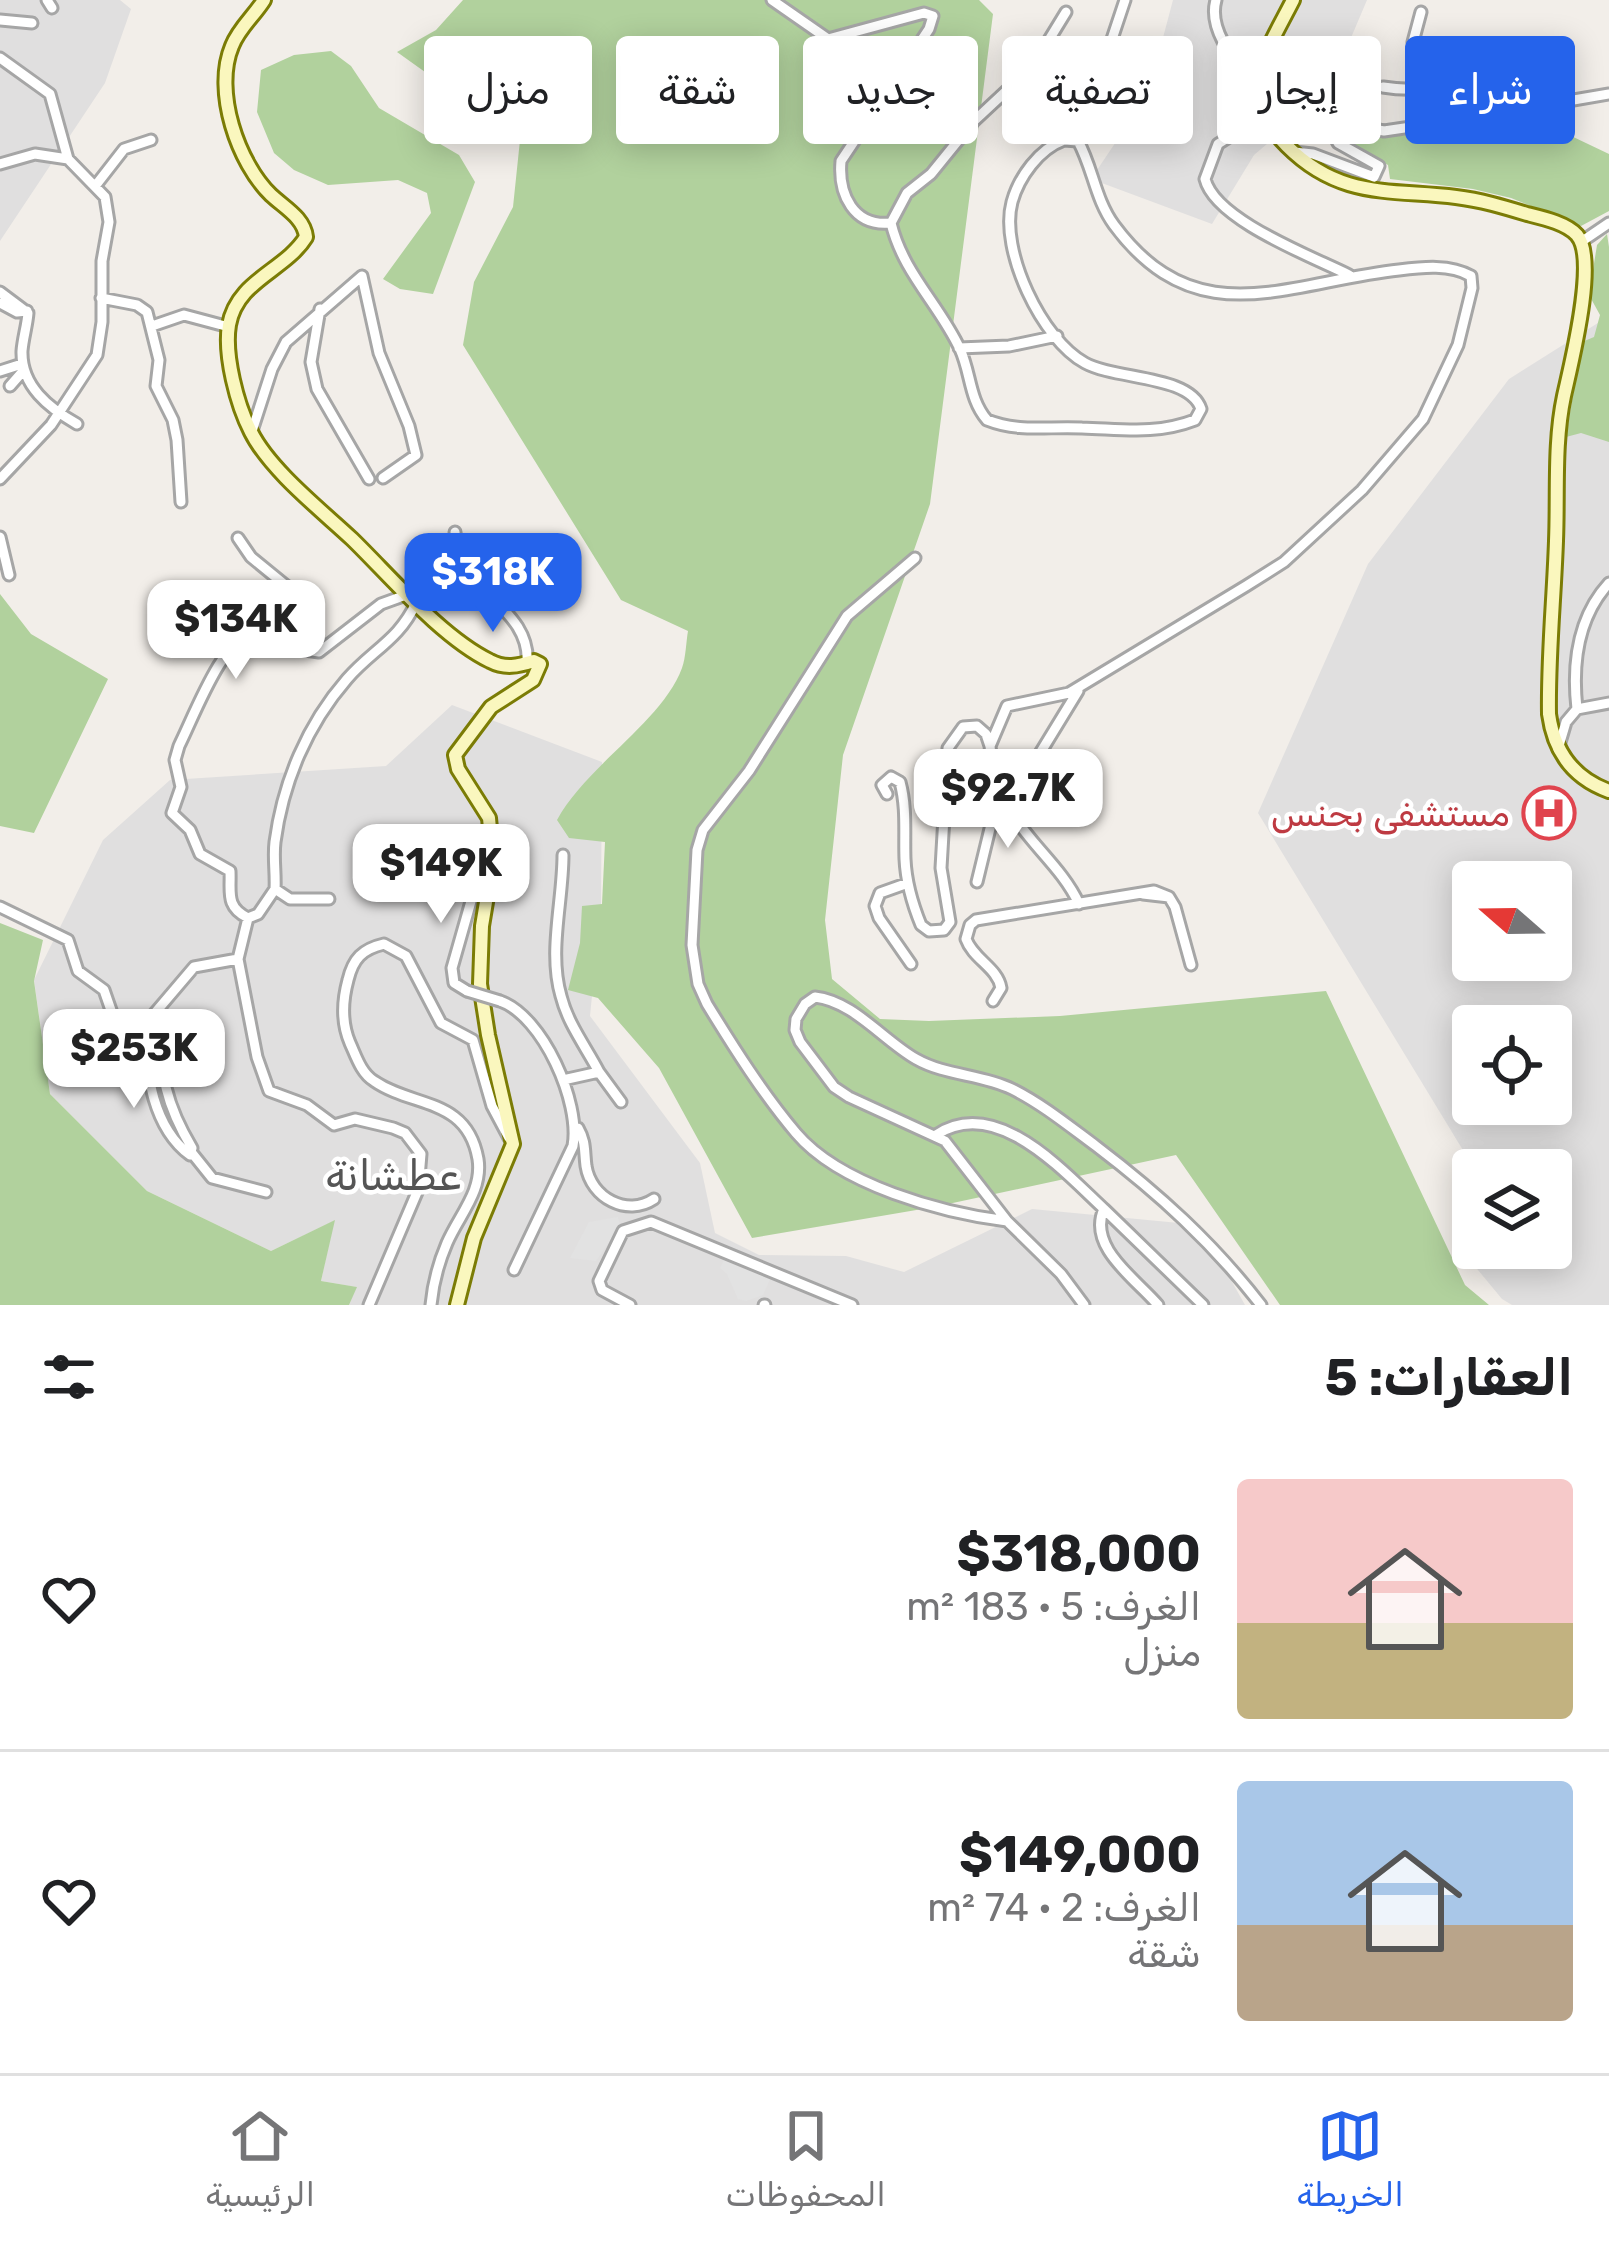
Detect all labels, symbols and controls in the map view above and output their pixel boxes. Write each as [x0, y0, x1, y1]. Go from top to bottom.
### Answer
chip: منزل [424, 36, 592, 144]
chip: شقة [616, 36, 779, 144]
chip: جديد [803, 36, 978, 144]
chip: تصفية [1002, 36, 1193, 144]
chip: إيجار [1217, 36, 1381, 144]
chip: شراء [1405, 36, 1575, 144]
pin: $318K [409, 533, 577, 635]
text: $318K [432, 549, 554, 595]
pin: $134K [152, 580, 320, 682]
text: $134K [174, 596, 298, 642]
pin: $92.7K [910, 749, 1106, 851]
text: $92.7K [941, 765, 1075, 811]
hospital icon: مستشفى بحنس [1521, 785, 1577, 841]
place label: مستشفى بحنس [1271, 792, 1510, 835]
pin: $149K [357, 824, 525, 926]
text: $149K [380, 840, 502, 886]
north arrow [1452, 861, 1572, 981]
map controls [1452, 861, 1572, 1269]
button: locate [1452, 1005, 1572, 1125]
pin: $253K [50, 1009, 218, 1111]
text: $253K [70, 1025, 198, 1071]
button: layers [1452, 1149, 1572, 1269]
district label: عطشانة [325, 1151, 461, 1201]
icon: filters [36, 1344, 102, 1410]
text: العقارات: 5 [1325, 1347, 1573, 1408]
text: $318,000 [957, 1523, 1201, 1584]
icon: home [1333, 1527, 1477, 1671]
icon: heart [36, 1566, 102, 1632]
text: الغرف: 5 · 183 m² [906, 1584, 1201, 1630]
text: منزل [1123, 1630, 1201, 1676]
text: $149,000 [959, 1824, 1201, 1885]
icon: home [1333, 1829, 1477, 1973]
icon: heart [36, 1868, 102, 1934]
text: الغرف: 2 · 74 m² [927, 1885, 1201, 1931]
text: شقة [1127, 1931, 1201, 1977]
tab: الرئيسية [205, 2103, 315, 2214]
tab: المحفوظات [726, 2103, 886, 2214]
tab: الخريطة [1296, 2103, 1404, 2214]

